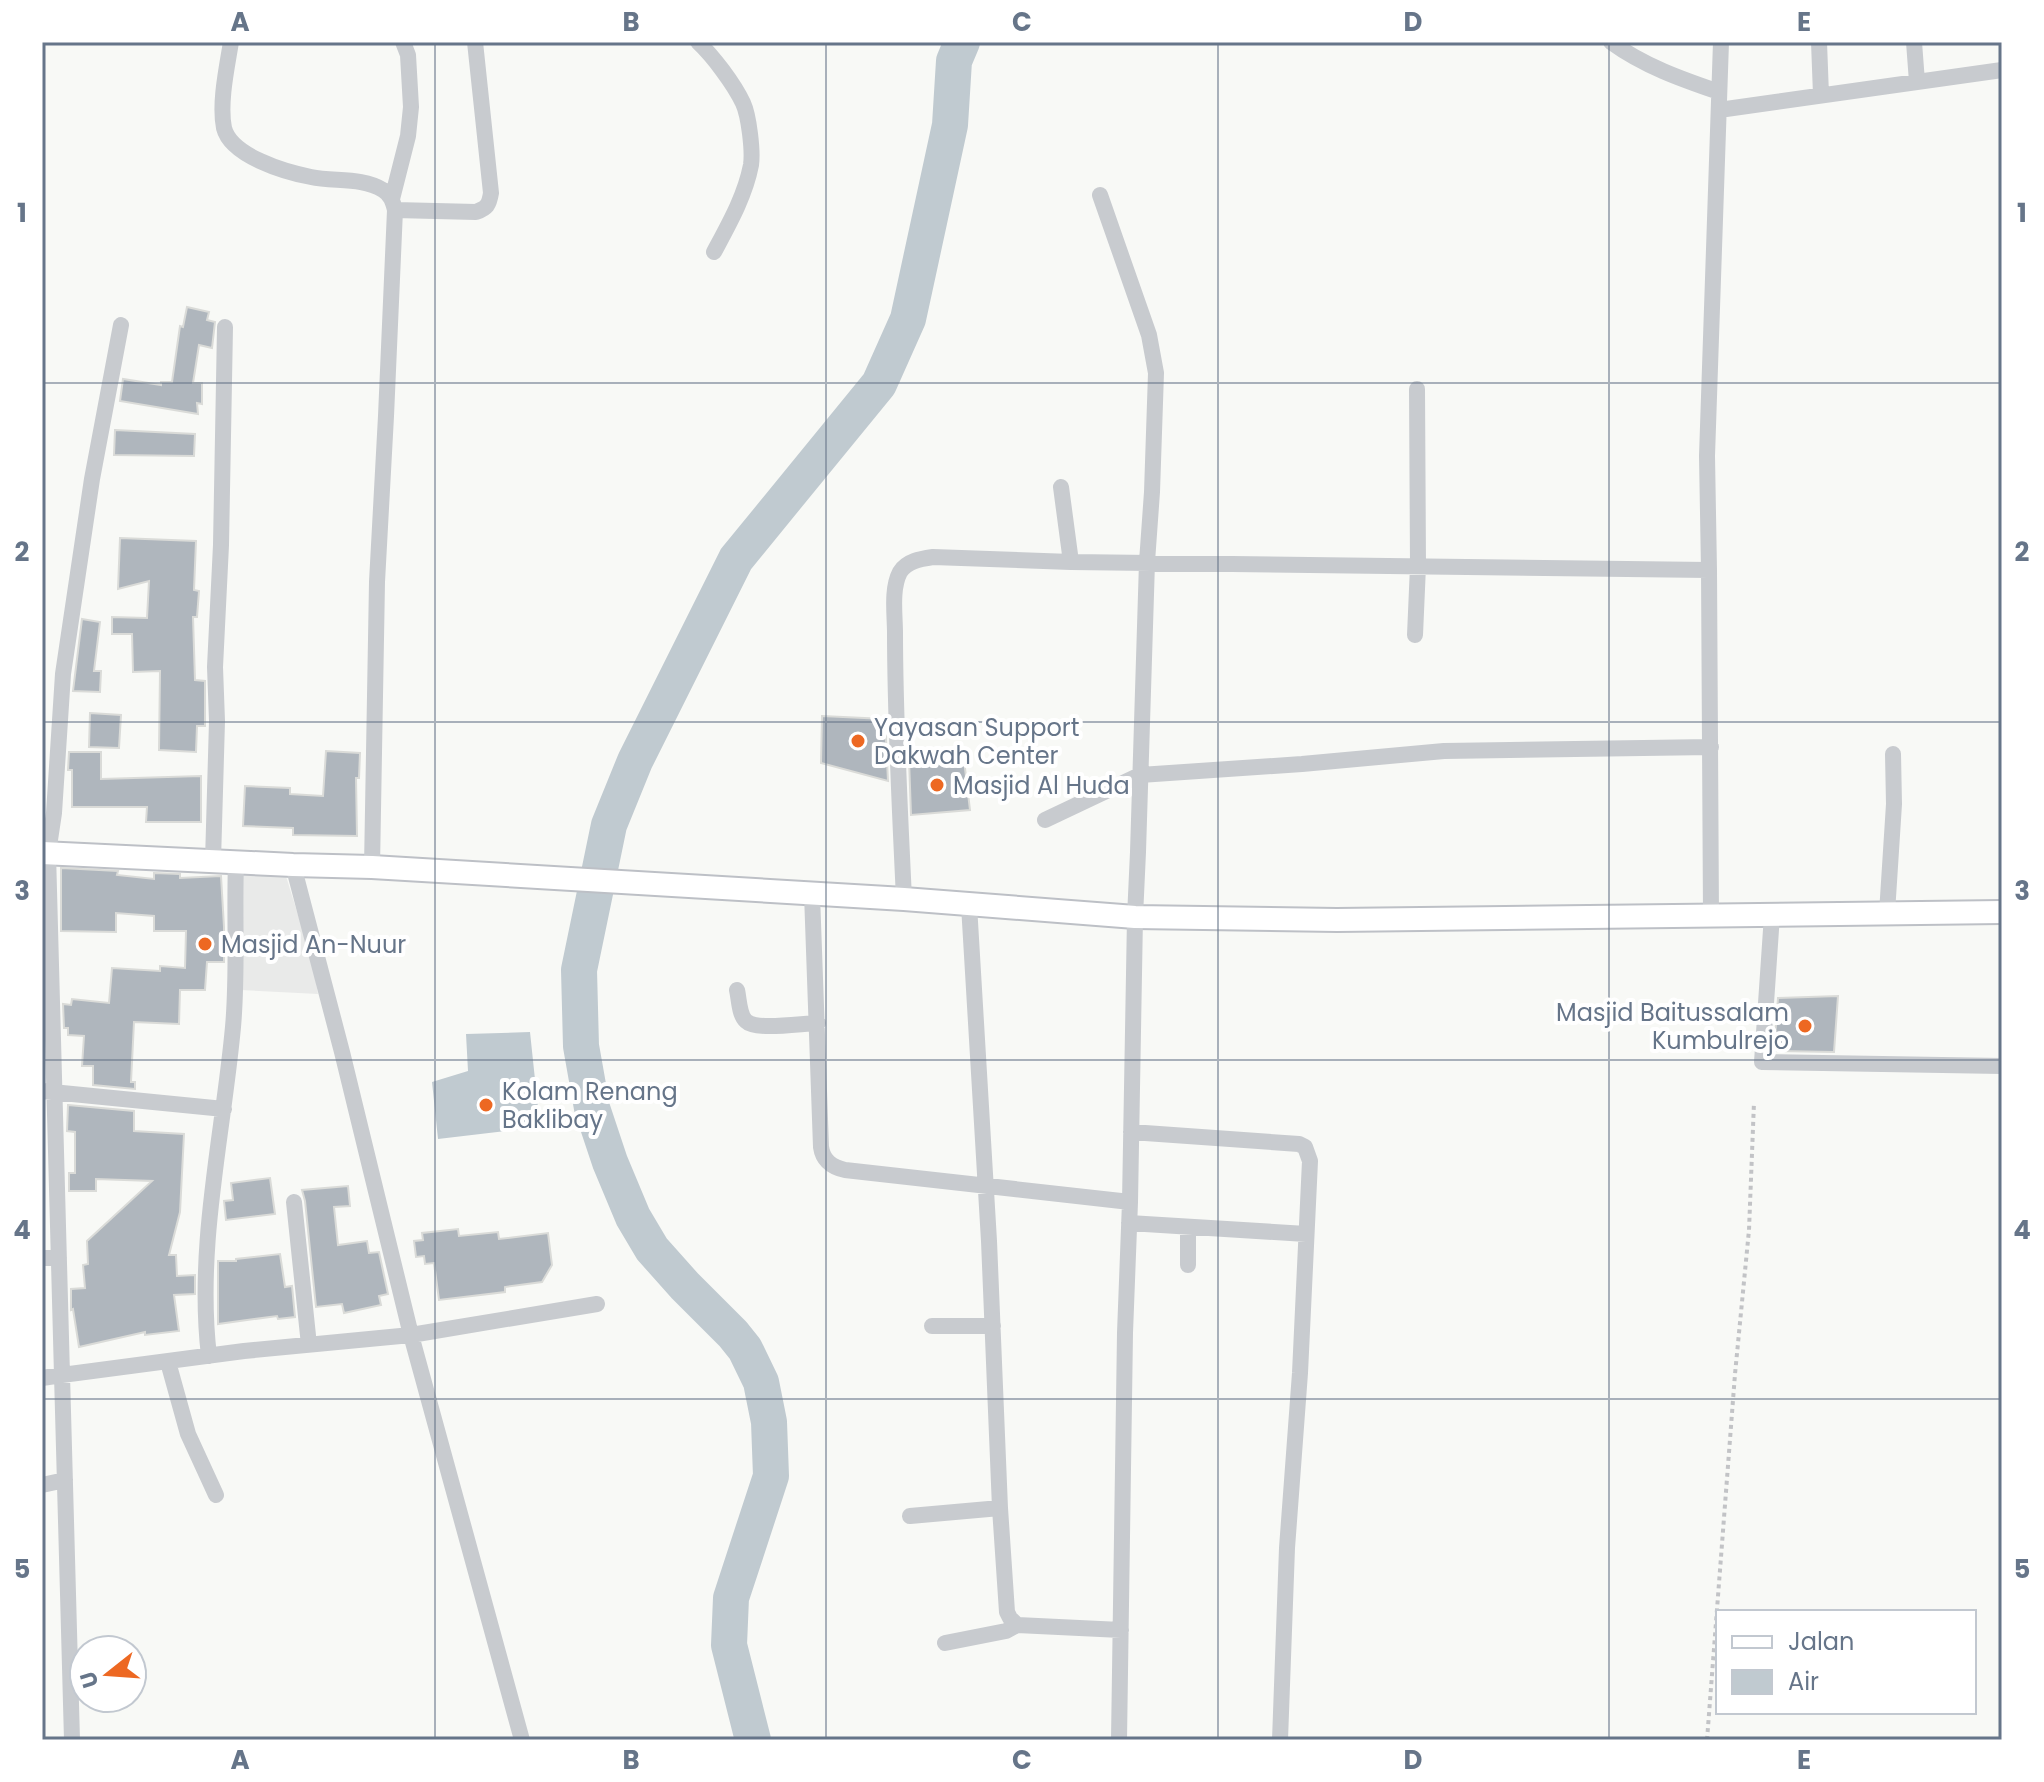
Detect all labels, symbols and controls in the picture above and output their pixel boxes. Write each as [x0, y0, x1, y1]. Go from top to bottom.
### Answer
text: A [230, 4, 250, 40]
text: B [622, 4, 640, 40]
text: C [1012, 4, 1032, 40]
text: D [1404, 4, 1423, 40]
text: E [1797, 4, 1811, 40]
text: 1 [17, 195, 27, 231]
text: 1 [2017, 195, 2027, 231]
text: 2 [15, 534, 30, 570]
text: 2 [2015, 534, 2030, 570]
place label: Yayasan Support Dakwah Center [874, 711, 1079, 772]
marker: Yayasan Support Dakwah Center [849, 732, 867, 750]
place label: Masjid Al Huda [953, 769, 1130, 802]
marker: Masjid Al Huda [928, 776, 946, 794]
text: 3 [14, 873, 30, 909]
text: 3 [2014, 873, 2030, 909]
place label: Masjid An-Nuur [221, 928, 406, 961]
marker: Masjid An-Nuur [196, 935, 214, 953]
place label: Masjid Baitussalam Kumbulrejo [1556, 996, 1789, 1057]
marker: Masjid Baitussalam Kumbulrejo [1796, 1017, 1814, 1035]
place label: Kolam Renang Baklibay [502, 1075, 678, 1136]
marker: Kolam Renang Baklibay [477, 1096, 495, 1114]
text: 4 [13, 1212, 31, 1248]
text: 4 [2013, 1212, 2031, 1248]
text: 5 [14, 1551, 30, 1587]
text: 5 [2014, 1551, 2030, 1587]
legend [1716, 1610, 1976, 1714]
text: Jalan [1788, 1625, 1854, 1658]
north arrow [68, 1634, 148, 1714]
text: Air [1788, 1665, 1819, 1698]
text: U [72, 1668, 106, 1692]
text: A [230, 1742, 250, 1778]
text: B [622, 1742, 640, 1778]
text: C [1012, 1742, 1032, 1778]
text: D [1404, 1742, 1423, 1778]
text: E [1797, 1742, 1811, 1778]

